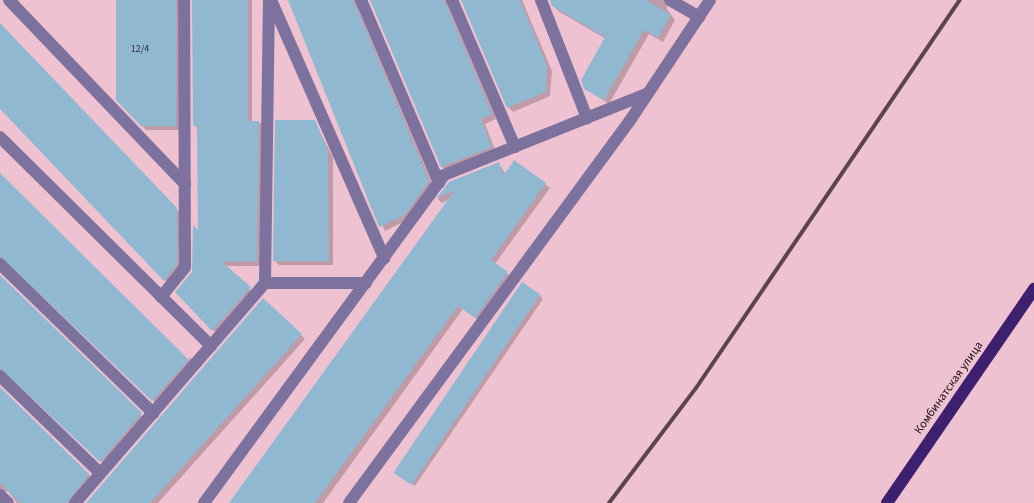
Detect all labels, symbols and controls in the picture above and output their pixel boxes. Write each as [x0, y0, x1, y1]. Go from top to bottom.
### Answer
house number: 12/4 [131, 44, 149, 56]
street label: Комбинатская улица [912, 339, 986, 437]

